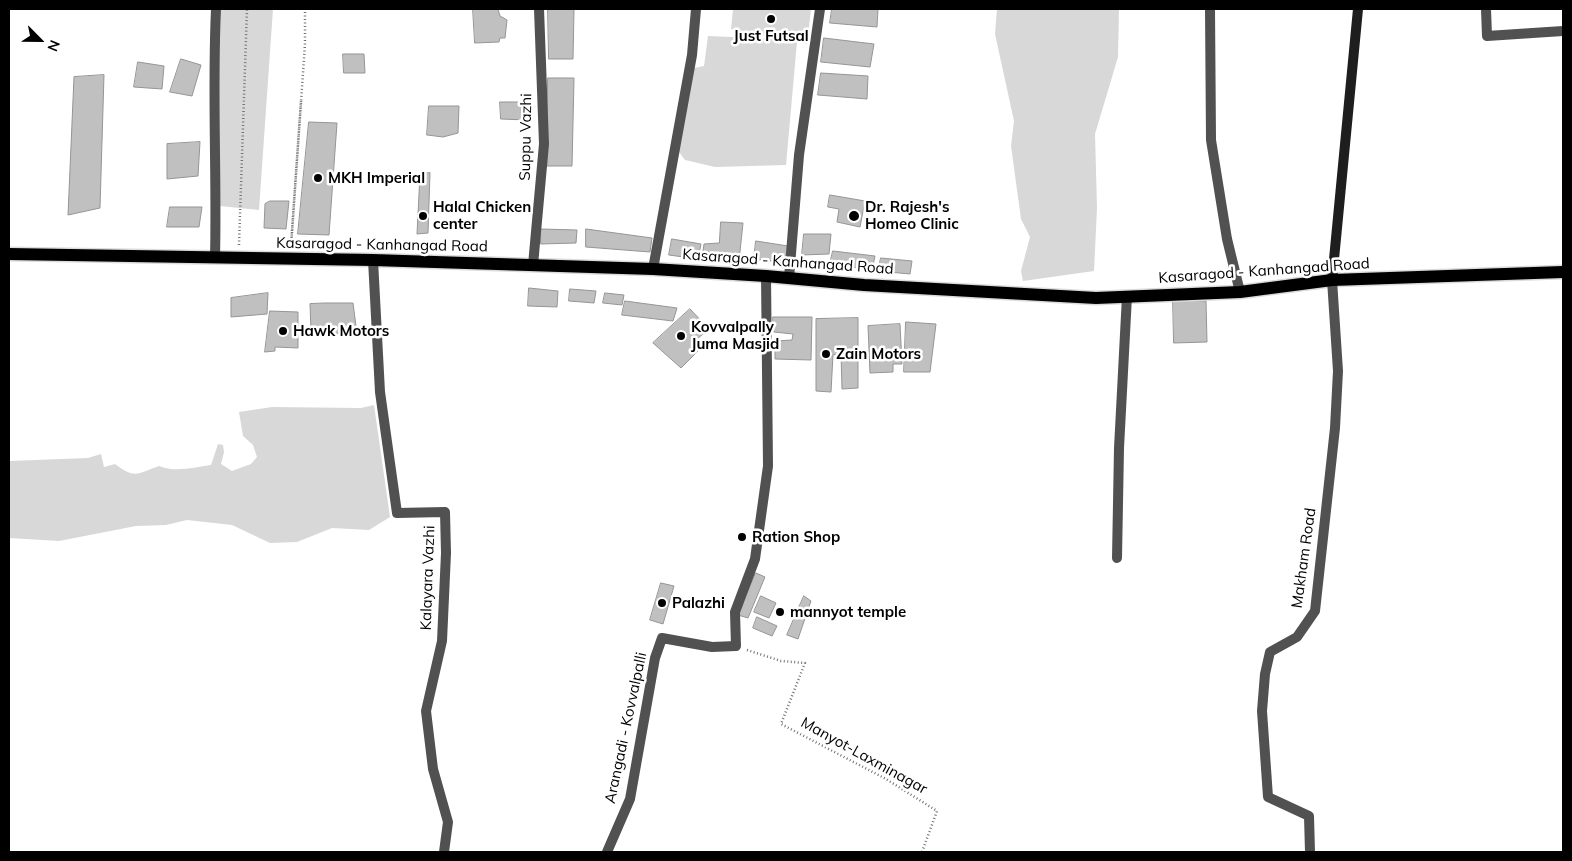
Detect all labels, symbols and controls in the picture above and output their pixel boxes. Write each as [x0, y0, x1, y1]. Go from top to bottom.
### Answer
marker: Just Futsal [765, 13, 777, 25]
north arrow [15, 15, 65, 65]
place label: Just Futsal [733, 27, 809, 45]
text: N [43, 37, 64, 54]
street label: Suppu Vazhi [516, 93, 536, 181]
place label: MKH Imperial [328, 169, 425, 187]
marker: MKH Imperial [312, 172, 324, 184]
place label: Halal Chicken center [433, 198, 531, 233]
place label: Dr. Rajesh's Homeo Clinic [865, 198, 959, 233]
marker: Dr. Rajesh's Homeo Clinic [847, 209, 861, 223]
marker: Halal Chicken center [417, 210, 429, 222]
street label: Kasaragod - Kanhangad Road [276, 234, 488, 256]
street label: Kasaragod - Kanhangad Road [682, 246, 894, 278]
street label: Kasaragod - Kanhangad Road [1158, 255, 1370, 287]
place label: Kovvalpally Juma Masjid [691, 318, 779, 353]
place label: Hawk Motors [293, 322, 389, 340]
marker: Hawk Motors [277, 325, 289, 337]
marker: Kovvalpally Juma Masjid [675, 330, 687, 342]
place label: Zain Motors [836, 345, 921, 363]
marker: Zain Motors [820, 348, 832, 360]
street label: Makham Road [1288, 507, 1320, 609]
street label: Kalayara Vazhi [417, 525, 439, 631]
place label: Ration Shop [752, 528, 840, 546]
marker: Ration Shop [736, 531, 748, 543]
place label: Palazhi [672, 594, 725, 612]
marker: Palazhi [656, 597, 668, 609]
place label: mannyot temple [790, 603, 906, 621]
marker: mannyot temple [774, 606, 786, 618]
street label: Arangadi - Kovvalpalli [601, 651, 651, 805]
street label: Manyot-Laxminagar [798, 714, 930, 798]

